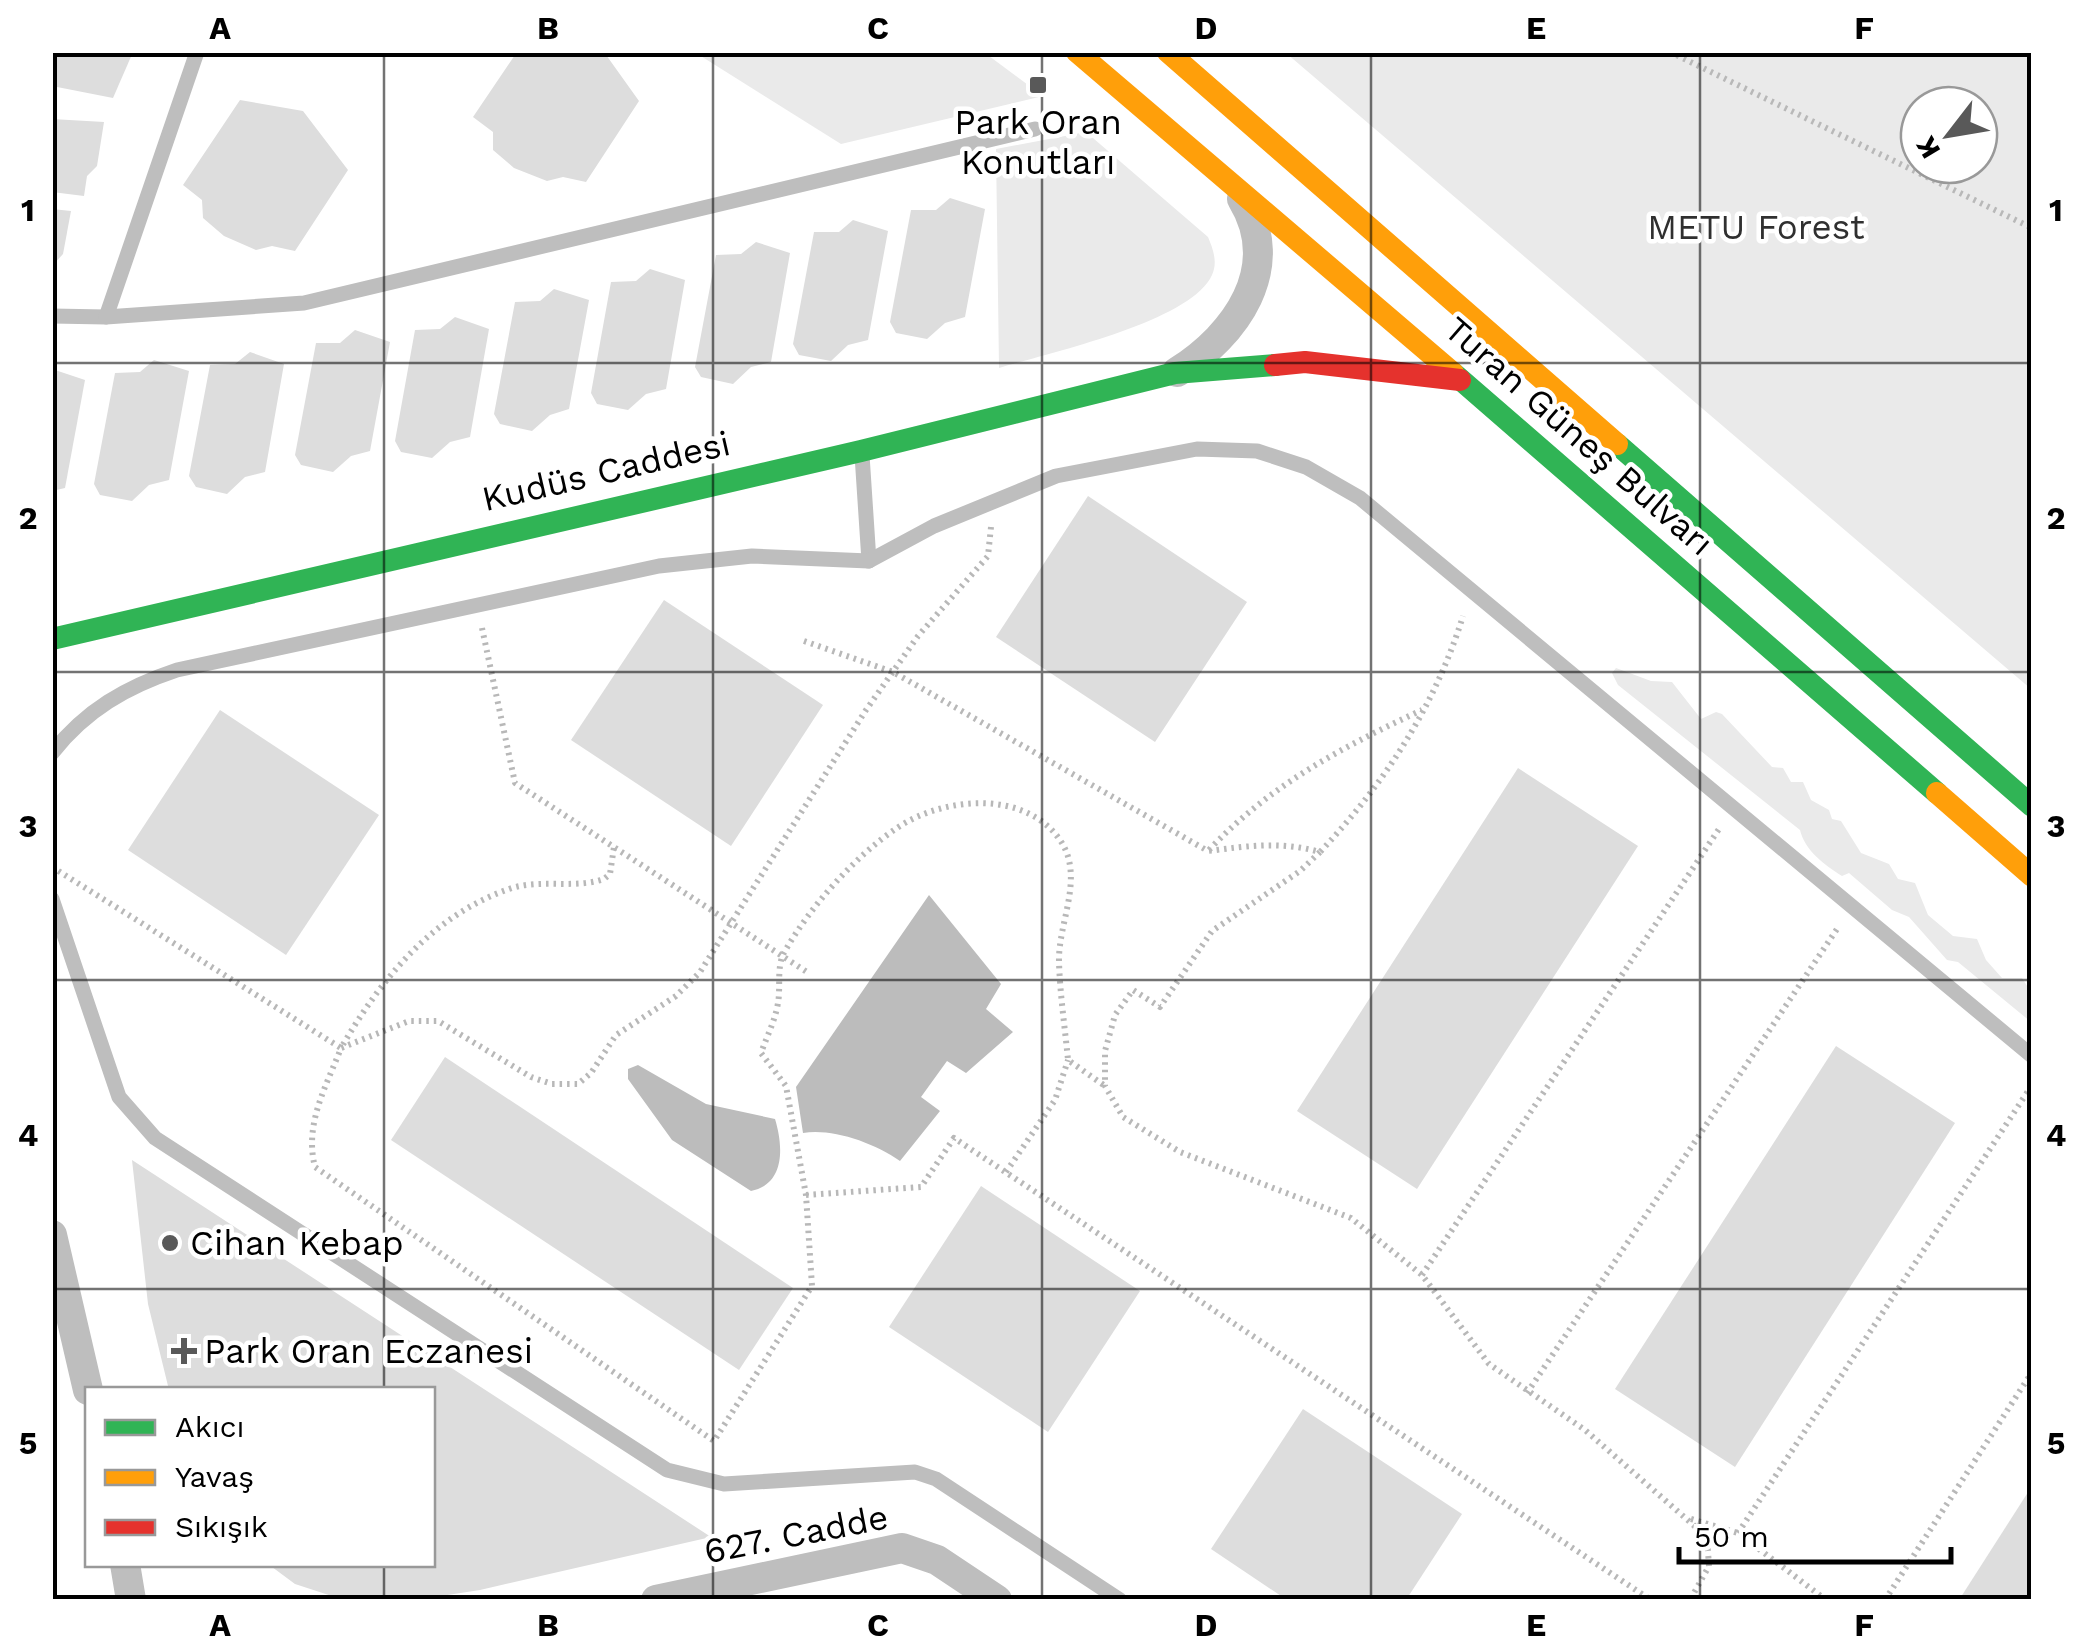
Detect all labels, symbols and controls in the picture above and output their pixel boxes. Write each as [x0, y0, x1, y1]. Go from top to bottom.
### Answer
text: A [209, 9, 231, 47]
text: B [537, 9, 559, 47]
text: C [867, 9, 889, 47]
text: D [1195, 9, 1217, 47]
text: E [1526, 9, 1546, 47]
text: F [1854, 9, 1874, 47]
marker: Park Oran Konutları [1027, 74, 1049, 96]
north arrow [1899, 85, 1999, 185]
place label: Park Oran Konutları [954, 101, 1122, 183]
text: K [1909, 130, 1947, 164]
text: 1 [21, 191, 35, 229]
text: 1 [2049, 191, 2063, 229]
park label: METU Forest [1647, 206, 1865, 248]
street label: Turan Güneş Bulvarı [1436, 308, 1722, 564]
street label: Kudüs Caddesi [478, 422, 734, 520]
text: 2 [18, 499, 38, 537]
text: 2 [2046, 499, 2066, 537]
text: 3 [19, 807, 37, 845]
text: 3 [2047, 807, 2065, 845]
text: 4 [18, 1116, 38, 1154]
text: 4 [2046, 1116, 2066, 1154]
place label: Cihan Kebap [190, 1222, 404, 1264]
marker: Cihan Kebap [159, 1232, 181, 1254]
place label: Park Oran Eczanesi [204, 1330, 533, 1372]
marker: Park Oran Eczanesi [173, 1340, 195, 1362]
legend [85, 1387, 435, 1567]
text: Akıcı [175, 1409, 245, 1444]
text: 5 [19, 1424, 37, 1462]
text: 5 [2047, 1424, 2065, 1462]
text: Yavaş [175, 1459, 254, 1494]
street label: 627. Cadde [700, 1496, 892, 1572]
scale bar [1679, 1502, 1952, 1564]
text: Sıkışık [175, 1509, 268, 1544]
text: 50 m [1694, 1519, 1769, 1554]
text: A [209, 1606, 231, 1644]
text: B [537, 1606, 559, 1644]
text: C [867, 1606, 889, 1644]
text: D [1195, 1606, 1217, 1644]
text: E [1526, 1606, 1546, 1644]
text: F [1854, 1606, 1874, 1644]

